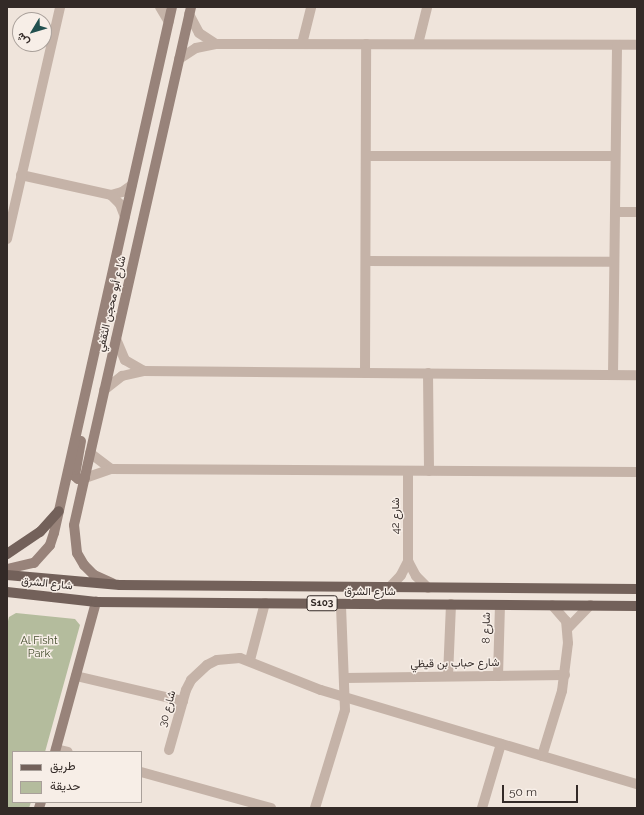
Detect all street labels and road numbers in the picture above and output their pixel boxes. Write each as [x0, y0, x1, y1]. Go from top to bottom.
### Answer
street label: شارع أبو محجن الثقفي [95, 255, 129, 353]
street label: شارع 42 [389, 498, 403, 534]
street label: شارع الشرق [21, 575, 73, 593]
street label: شارع الشرق [344, 585, 396, 599]
road number: S103 [306, 595, 338, 611]
street label: شارع 8 [480, 612, 494, 644]
street label: شارع حباب بن قيظي [410, 657, 500, 671]
street label: شارع 30 [157, 689, 179, 729]

